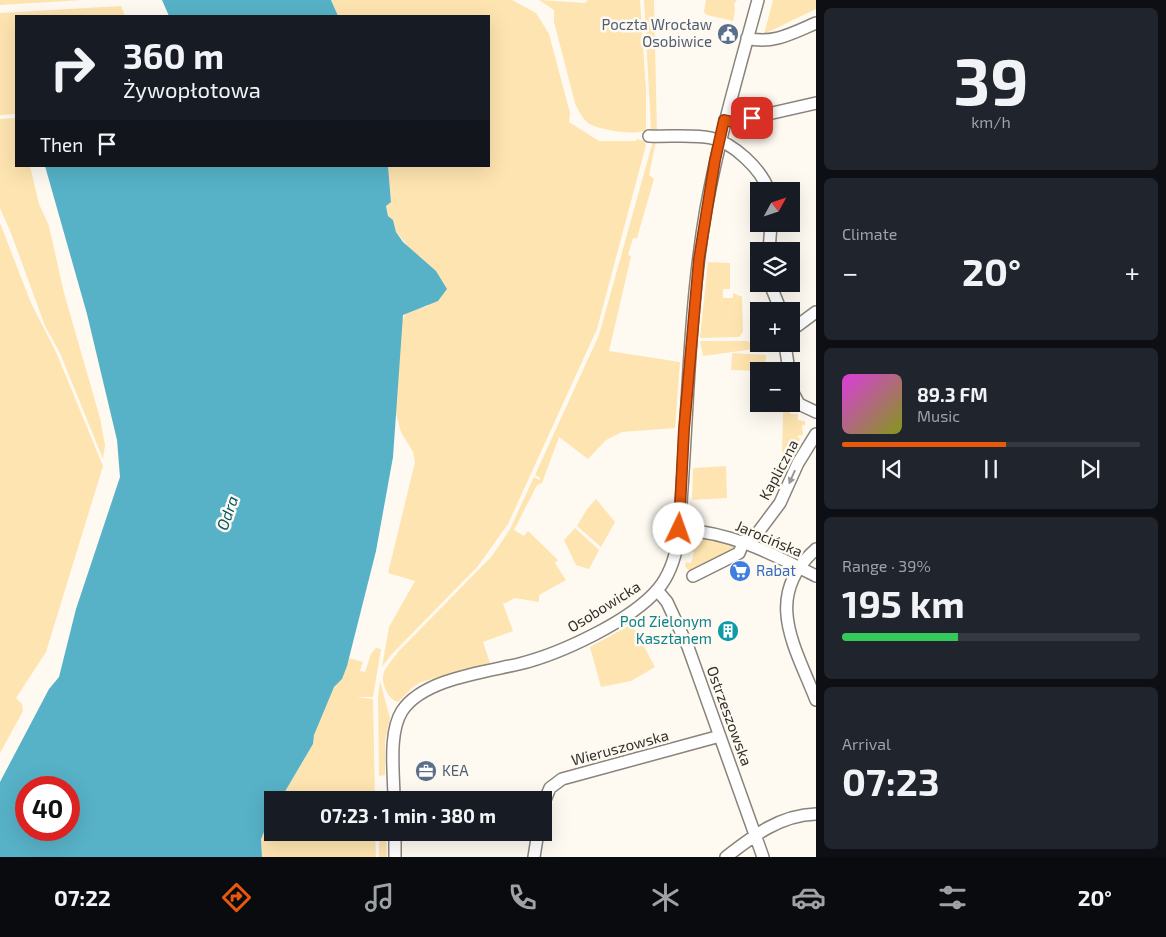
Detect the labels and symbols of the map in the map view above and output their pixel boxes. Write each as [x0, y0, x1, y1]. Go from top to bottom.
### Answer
place label: Poczta Wrocław Osobiwice [601, 15, 712, 50]
public building icon: Poczta Wrocław Osobiwice [716, 22, 740, 46]
pin [731, 97, 773, 139]
north arrow [750, 182, 800, 232]
street label: Kapliczna [755, 436, 802, 503]
one-way arrow [788, 470, 796, 484]
water label: Odra [212, 493, 241, 533]
position arrow [652, 502, 704, 554]
street label: Jarocińska [733, 516, 806, 560]
supermarket icon: Rabat [728, 559, 752, 583]
place label: Rabat [756, 561, 796, 579]
street label: Osobowicka [564, 577, 643, 636]
place label: Pod Zielonym Kasztanem [620, 612, 712, 647]
building icon: Pod Zielonym Kasztanem [716, 619, 740, 643]
street label: Ostrzeszowska [704, 663, 756, 768]
street label: Wieruszowska [569, 725, 670, 769]
office icon: KEA [414, 759, 438, 783]
place label: KEA [442, 761, 469, 779]
speed limit sign: 40 [15, 776, 80, 841]

